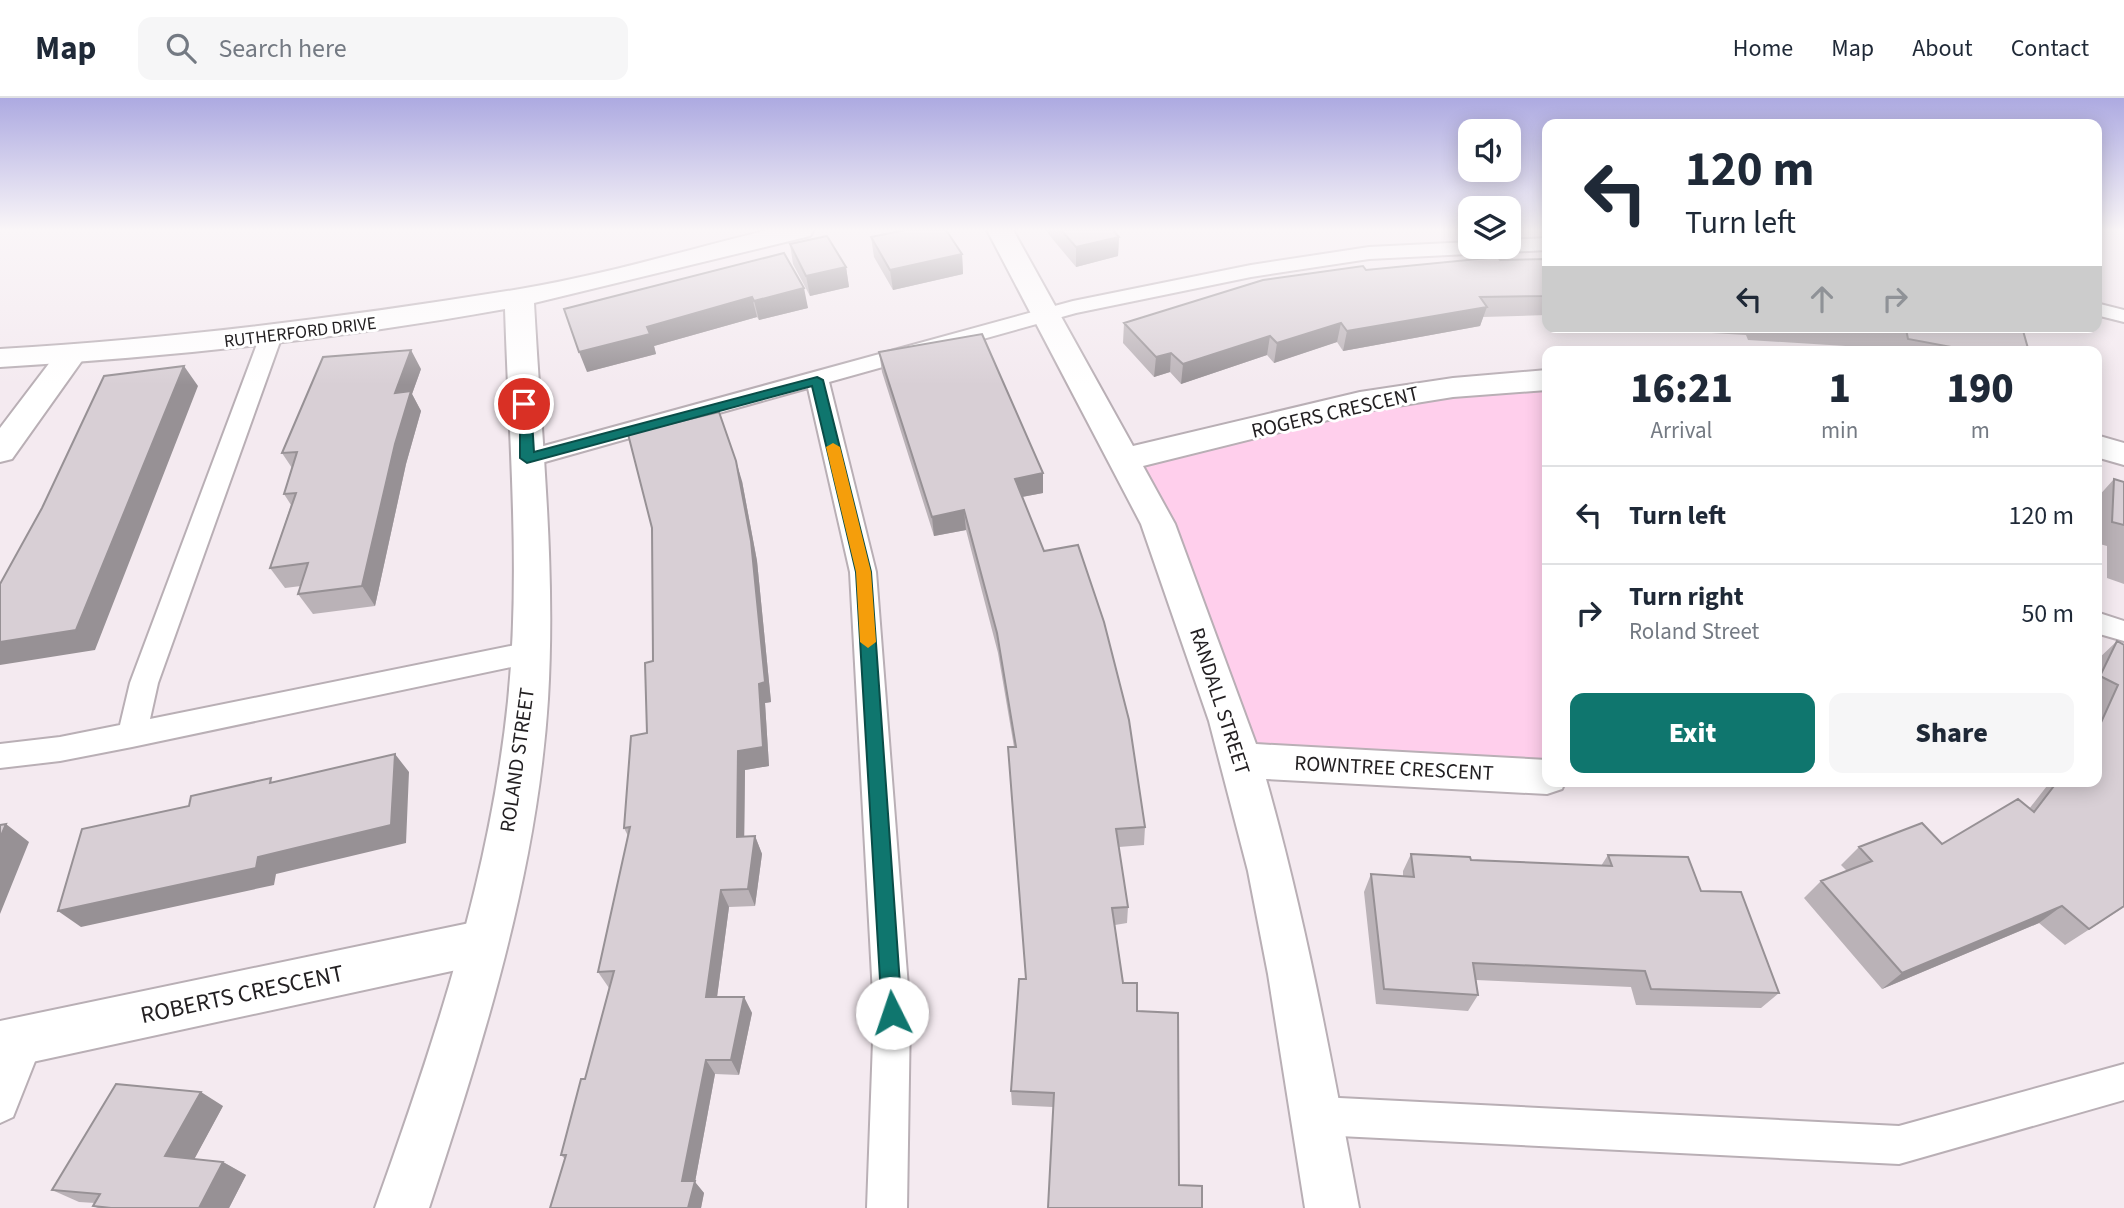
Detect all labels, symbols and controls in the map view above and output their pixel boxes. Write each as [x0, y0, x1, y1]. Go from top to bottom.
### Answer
search box [138, 17, 628, 80]
text: Map [35, 25, 96, 72]
icon: search [162, 29, 200, 67]
text: Search here [218, 30, 347, 67]
text: Home [1733, 31, 1793, 66]
text: Map [1831, 31, 1874, 66]
text: About [1912, 31, 1973, 66]
text: Contact [2011, 31, 2089, 66]
map controls [1458, 119, 1521, 259]
button: sound [1458, 119, 1521, 182]
text: 120 m [1685, 135, 1814, 205]
icon: left [1570, 147, 1661, 238]
button: layers [1458, 196, 1521, 259]
text: Turn left [1685, 200, 1796, 246]
icon: left [1730, 280, 1768, 318]
icon: ahead [1803, 280, 1841, 318]
icon: right [1876, 280, 1914, 318]
street label: RUTHERFORD DRIVE [222, 311, 378, 354]
text: 16:21 [1630, 359, 1733, 419]
text: 1 [1828, 359, 1851, 419]
text: 190 [1947, 359, 2014, 419]
pin [494, 374, 554, 434]
street label: ROGERS CRESCENT [1248, 378, 1422, 446]
icon: arrive [505, 385, 543, 423]
text: Arrival [1651, 414, 1712, 447]
text: min [1821, 414, 1858, 447]
text: m [1971, 414, 1990, 447]
icon: left [1570, 496, 1608, 534]
text: Turn left [1629, 497, 1726, 534]
text: 120 m [2008, 497, 2074, 534]
text: Turn right [1629, 578, 1744, 615]
icon: right [1570, 594, 1608, 632]
text: 50 m [2021, 595, 2074, 632]
text: Roland Street [1629, 615, 1759, 648]
street label: RANDALL STREET [1182, 624, 1258, 778]
street label: ROLAND STREET [492, 686, 542, 834]
button: Exit [1570, 693, 1815, 773]
button: Share [1829, 693, 2074, 773]
street label: ROWNTREE CRESCENT [1294, 748, 1494, 788]
street label: ROBERTS CRESCENT [137, 956, 347, 1033]
position arrow [855, 976, 929, 1050]

